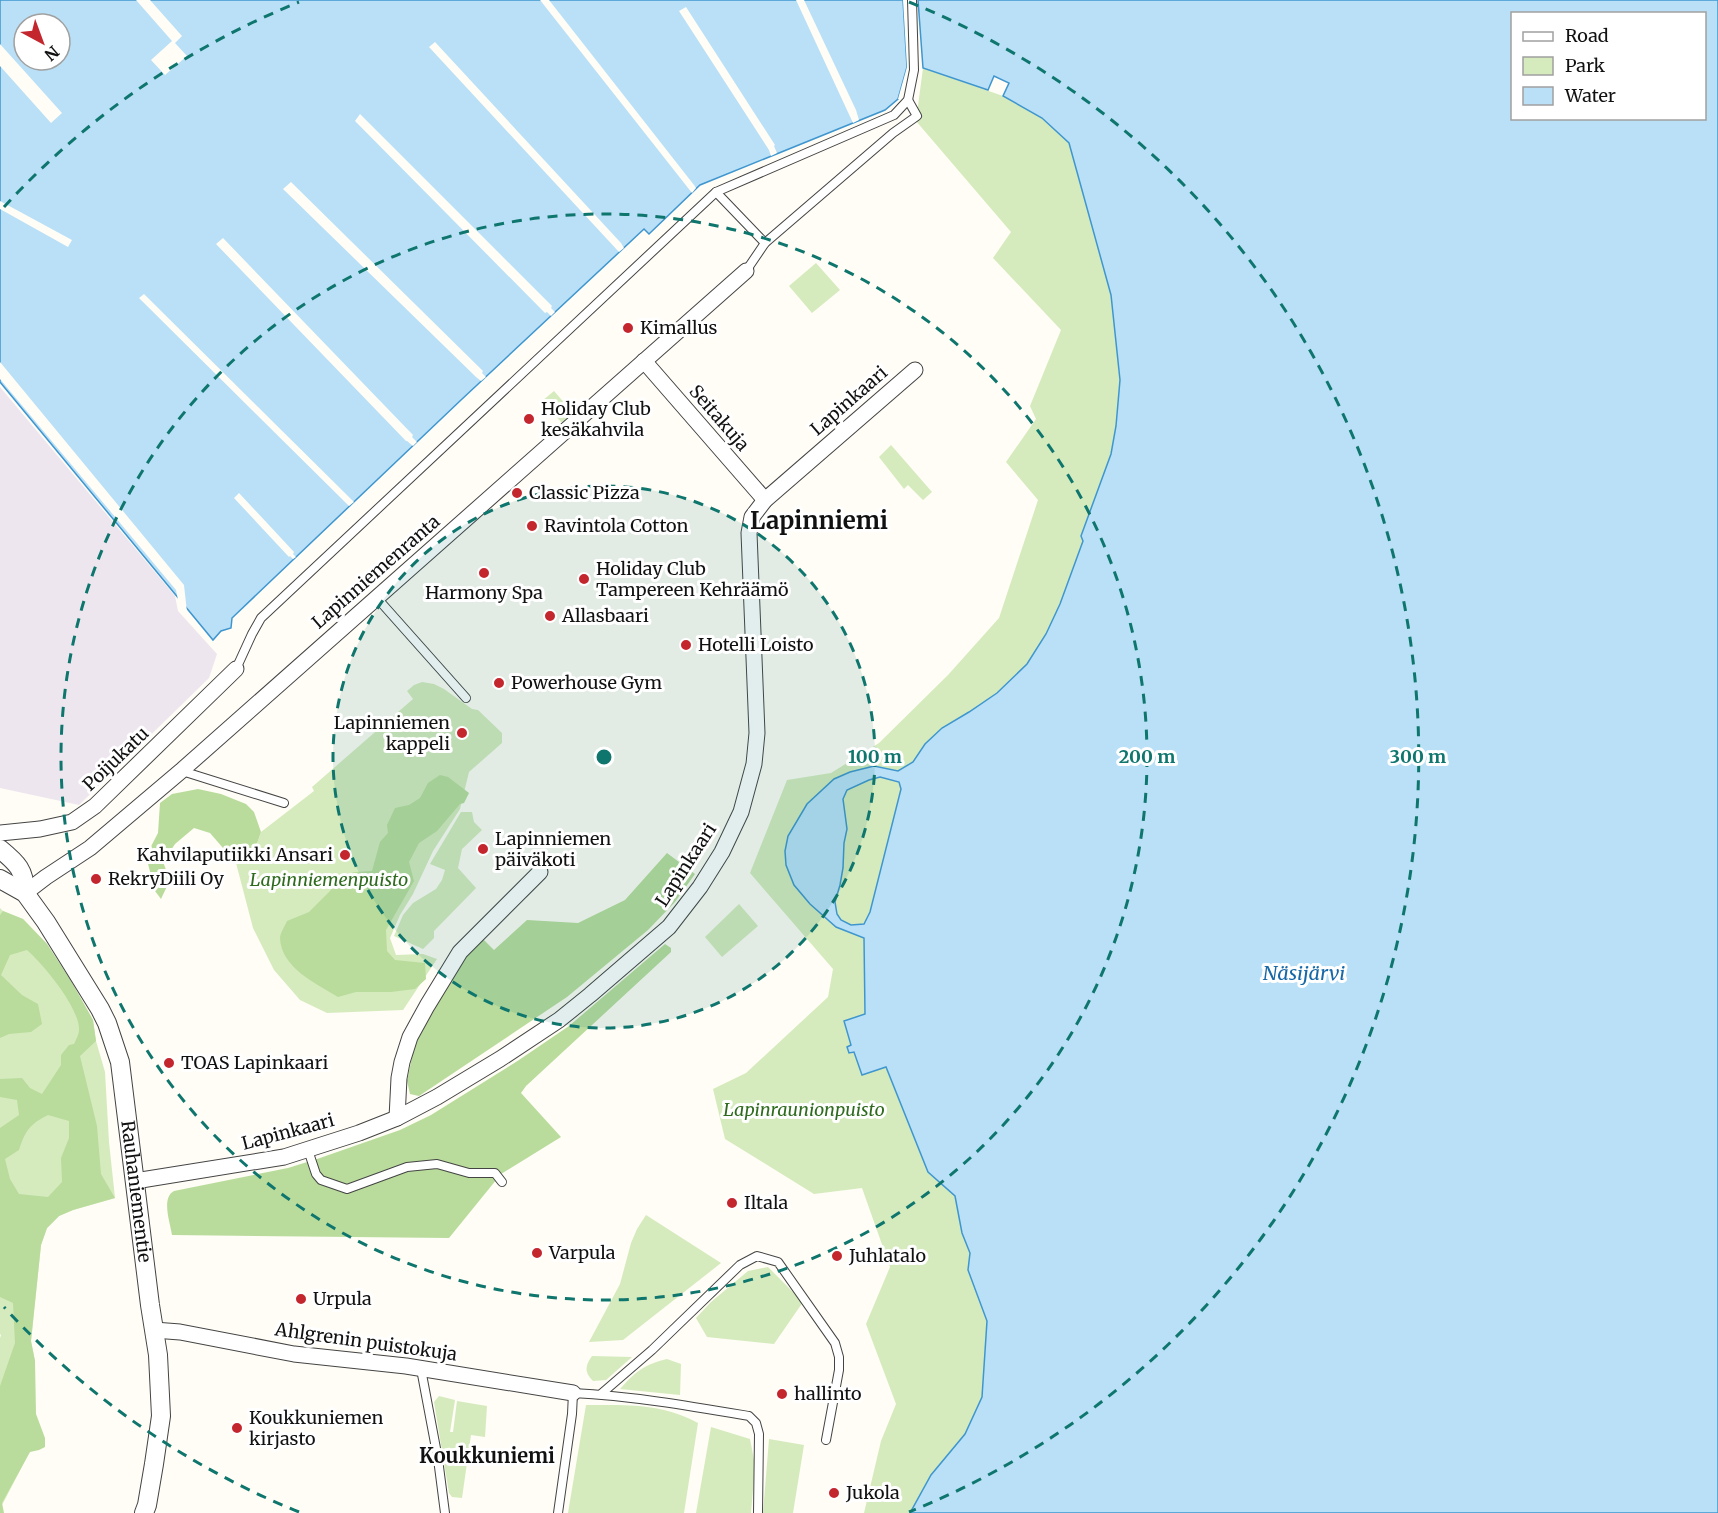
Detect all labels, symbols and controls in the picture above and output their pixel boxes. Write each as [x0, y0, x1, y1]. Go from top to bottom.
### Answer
north arrow [12, 12, 72, 72]
legend [1511, 12, 1706, 120]
text: Road [1565, 24, 1609, 47]
text: N [40, 42, 63, 65]
text: Park [1565, 54, 1606, 77]
text: Water [1564, 84, 1616, 107]
place label: Kimallus [640, 316, 718, 339]
marker: Kimallus [621, 321, 635, 335]
street label: Lapinkaari [805, 361, 892, 440]
street label: Seitakuja [684, 380, 755, 456]
place label: Holiday Club kesäkahvila [541, 397, 651, 441]
marker: Holiday Club kesäkahvila [522, 412, 536, 426]
place label: Classic Pizza [529, 481, 640, 504]
marker: Classic Pizza [510, 486, 524, 500]
district label: Lapinniemi [750, 505, 888, 536]
street label: Lapinniemenranta [307, 510, 445, 633]
place label: Ravintola Cotton [544, 514, 689, 537]
marker: Ravintola Cotton [525, 519, 539, 533]
place label: Holiday Club Tampereen Kehräämö [596, 557, 789, 601]
marker: Harmony Spa [477, 566, 491, 580]
marker: Holiday Club Tampereen Kehräämö [577, 572, 591, 586]
place label: Harmony Spa [425, 581, 543, 604]
place label: Allasbaari [561, 604, 649, 627]
marker: Allasbaari [543, 609, 557, 623]
place label: Hotelli Loisto [698, 633, 814, 656]
marker: Hotelli Loisto [679, 638, 693, 652]
place label: Powerhouse Gym [511, 671, 662, 694]
marker: Powerhouse Gym [492, 676, 506, 690]
place label: Lapinniemen kappeli [334, 711, 450, 755]
street label: Poijukatu [78, 722, 153, 796]
marker: Lapinniemen kappeli [455, 726, 469, 740]
text: 100 m [848, 745, 902, 768]
text: 200 m [1119, 745, 1175, 768]
text: 300 m [1390, 745, 1446, 768]
centre of rings [594, 747, 614, 767]
street label: Lapinkaari [650, 819, 721, 911]
place label: Lapinniemen päiväkoti [495, 827, 611, 871]
marker: Lapinniemen päiväkoti [476, 842, 490, 856]
place label: Kahvilaputiikki Ansari [136, 843, 333, 866]
marker: Kahvilaputiikki Ansari [338, 848, 352, 862]
place label: RekryDiili Oy [108, 867, 225, 890]
park label: Lapinniemenpuisto [250, 868, 408, 891]
marker: RekryDiili Oy [89, 872, 103, 886]
water label: Näsijärvi [1263, 960, 1345, 985]
place label: TOAS Lapinkaari [181, 1051, 329, 1074]
marker: TOAS Lapinkaari [162, 1056, 176, 1070]
park label: Lapinraunionpuisto [723, 1098, 885, 1121]
street label: Lapinkaari [239, 1108, 337, 1155]
street label: Rauhaniementie [116, 1119, 157, 1264]
place label: Iltala [744, 1191, 789, 1214]
marker: Iltala [725, 1196, 739, 1210]
place label: Varpula [548, 1241, 616, 1264]
place label: Juhlatalo [848, 1244, 926, 1267]
marker: Varpula [530, 1246, 544, 1260]
marker: Juhlatalo [830, 1249, 844, 1263]
place label: Urpula [313, 1287, 372, 1310]
marker: Urpula [294, 1292, 308, 1306]
street label: Ahlgrenin puistokuja [273, 1317, 459, 1366]
place label: hallinto [794, 1382, 861, 1405]
marker: hallinto [775, 1387, 789, 1401]
place label: Koukkuniemen kirjasto [249, 1406, 383, 1450]
marker: Koukkuniemen kirjasto [230, 1421, 244, 1435]
district label: Koukkuniemi [419, 1443, 555, 1468]
place label: Jukola [845, 1481, 900, 1504]
marker: Jukola [827, 1486, 841, 1500]

